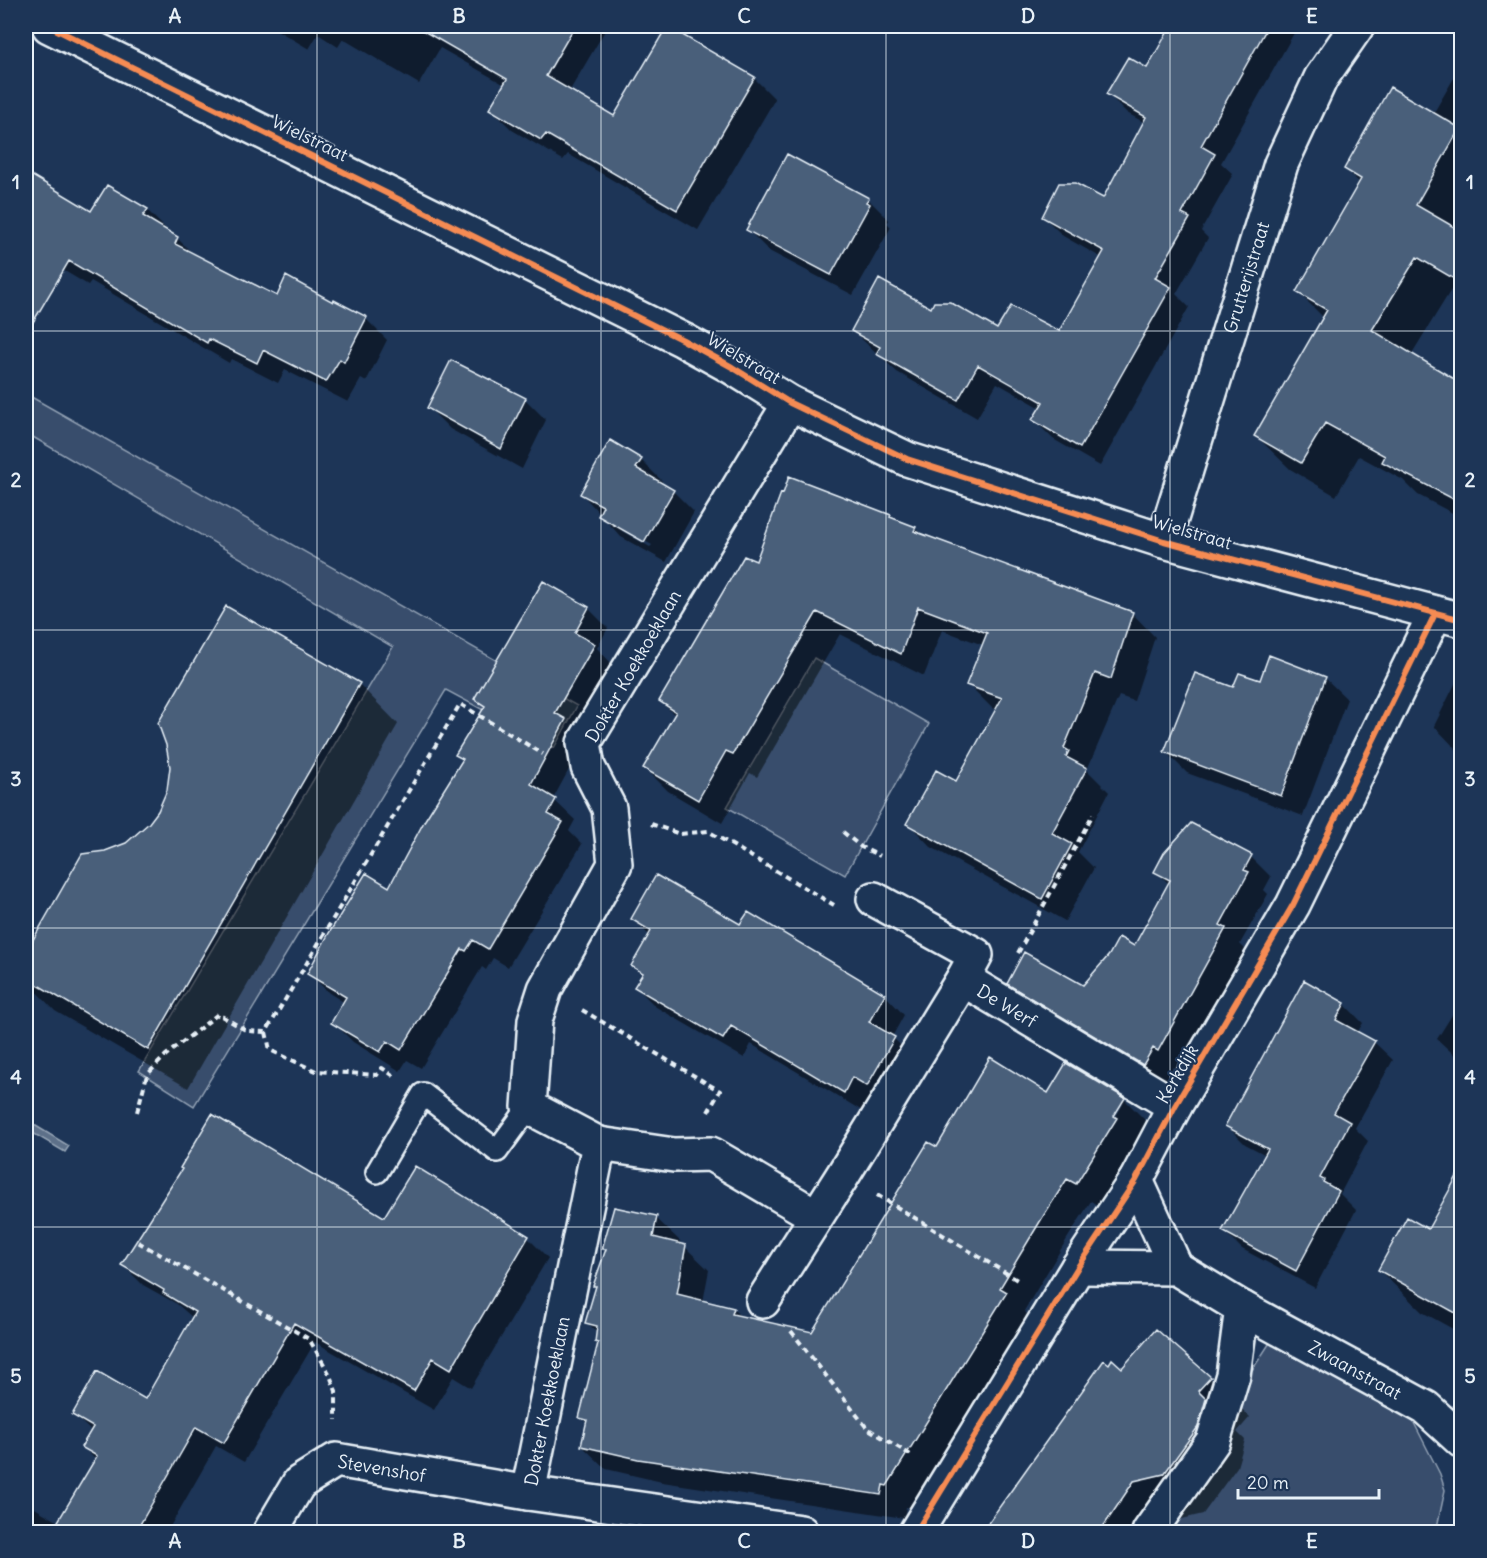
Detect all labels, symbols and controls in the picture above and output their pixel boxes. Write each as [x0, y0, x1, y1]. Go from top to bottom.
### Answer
text: A [169, 3, 182, 28]
text: B [452, 3, 466, 28]
text: C [737, 3, 751, 28]
text: D [1021, 3, 1035, 28]
text: E [1306, 3, 1318, 28]
street label: Wielstraat [268, 110, 352, 166]
text: 1 [12, 169, 20, 194]
text: 1 [1466, 169, 1474, 194]
street label: Grutterijstraat [1218, 219, 1274, 336]
street label: Wielstraat [703, 327, 785, 389]
text: 2 [11, 467, 22, 492]
text: 2 [1465, 467, 1476, 492]
street label: Wielstraat [1149, 510, 1235, 554]
street label: Dokter Koekkoeklaan [580, 586, 686, 746]
text: 3 [10, 766, 22, 791]
text: 3 [1464, 766, 1476, 791]
street label: De Werf [973, 979, 1042, 1033]
street label: Kerkdijk [1151, 1040, 1203, 1108]
text: 4 [10, 1064, 22, 1089]
text: 4 [1464, 1064, 1476, 1089]
street label: Dokter Koekkoeklaan [519, 1314, 575, 1488]
street label: Zwaanstraat [1305, 1335, 1406, 1404]
text: 5 [10, 1363, 22, 1388]
text: 5 [1464, 1363, 1476, 1388]
street label: Stevenshof [336, 1449, 429, 1487]
scale bar [1238, 1462, 1379, 1500]
text: 20 m [1247, 1471, 1289, 1494]
text: A [169, 1528, 182, 1553]
text: B [452, 1528, 466, 1553]
text: C [737, 1528, 751, 1553]
text: D [1021, 1528, 1035, 1553]
text: E [1306, 1528, 1318, 1553]

